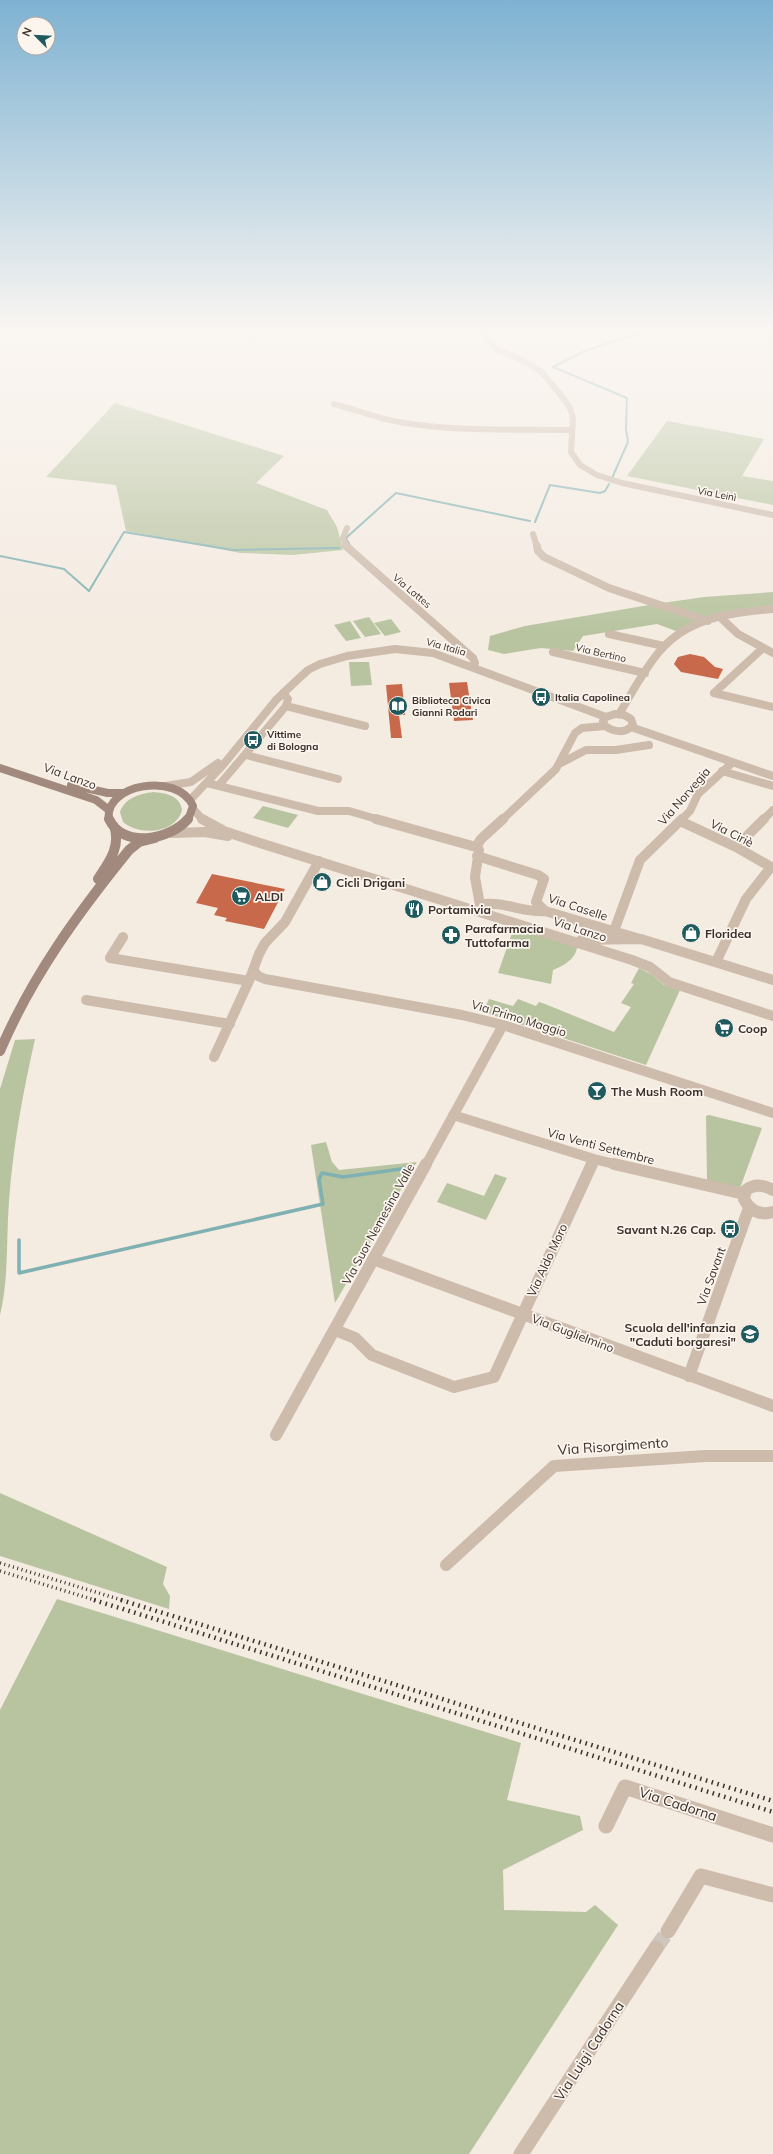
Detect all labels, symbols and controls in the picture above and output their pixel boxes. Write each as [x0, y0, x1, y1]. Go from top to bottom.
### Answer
north arrow [16, 16, 56, 56]
text: N [19, 25, 35, 39]
street label: Via Leinì [696, 484, 738, 504]
street label: Via Lattes [390, 571, 434, 611]
street label: Via Italia [425, 635, 467, 659]
street label: Via Bertino [574, 641, 628, 665]
bus stop icon: Italia Capolinea [530, 686, 552, 708]
place label: Italia Capolinea [555, 691, 630, 704]
place label: Biblioteca Civica Gianni Rodari [412, 694, 491, 719]
library icon: Biblioteca Civica Gianni Rodari [387, 695, 409, 717]
place label: Vittime di Bologna [266, 728, 318, 753]
bus stop icon: Vittime di Bologna [242, 729, 264, 751]
street label: Via Lanzo [41, 759, 99, 793]
street label: Via Norvegia [655, 764, 713, 828]
street label: Via Ciriè [708, 816, 756, 850]
shop icon: Cicli Drigani [311, 871, 333, 893]
place label: Cicli Drigani [336, 875, 405, 890]
supermarket icon: ALDI [230, 885, 252, 907]
place label: ALDI [255, 889, 283, 904]
street label: Via Caselle [546, 890, 610, 924]
restaurant icon: Portamivia [403, 898, 425, 920]
place label: Portamivia [428, 902, 491, 917]
street label: Via Lanzo [551, 913, 609, 945]
place label: Parafarmacia Tuttofarma [465, 921, 544, 950]
shop icon: Floridea [680, 922, 702, 944]
pharmacy icon: Parafarmacia Tuttofarma [440, 924, 462, 946]
place label: Floridea [705, 926, 751, 941]
street label: Via Primo Maggio [470, 996, 569, 1040]
supermarket icon: Coop [713, 1017, 735, 1039]
place label: Coop [738, 1021, 767, 1036]
bar icon: The Mush Room [586, 1080, 608, 1102]
place label: The Mush Room [611, 1084, 703, 1099]
street label: Via Venti Settembre [546, 1124, 656, 1168]
street label: Via Suor Nemesina Valle [338, 1161, 418, 1287]
bus stop icon: Savant N.26 Cap. [719, 1218, 741, 1240]
street label: Via Aldo Moro [524, 1221, 570, 1299]
place label: Savant N.26 Cap. [617, 1222, 716, 1237]
street label: Via Savant [694, 1245, 728, 1307]
street label: Via Guglielmino [530, 1310, 616, 1356]
place label: Scuola dell'infanzia "Caduti borgaresi" [625, 1320, 736, 1349]
school or university icon: Scuola dell'infanzia "Caduti borgaresi" [739, 1323, 761, 1345]
street label: Via Risorgimento [557, 1433, 669, 1459]
street label: Via Cadorna [637, 1783, 719, 1825]
street label: Via Luigi Cadorna [550, 1998, 628, 2104]

